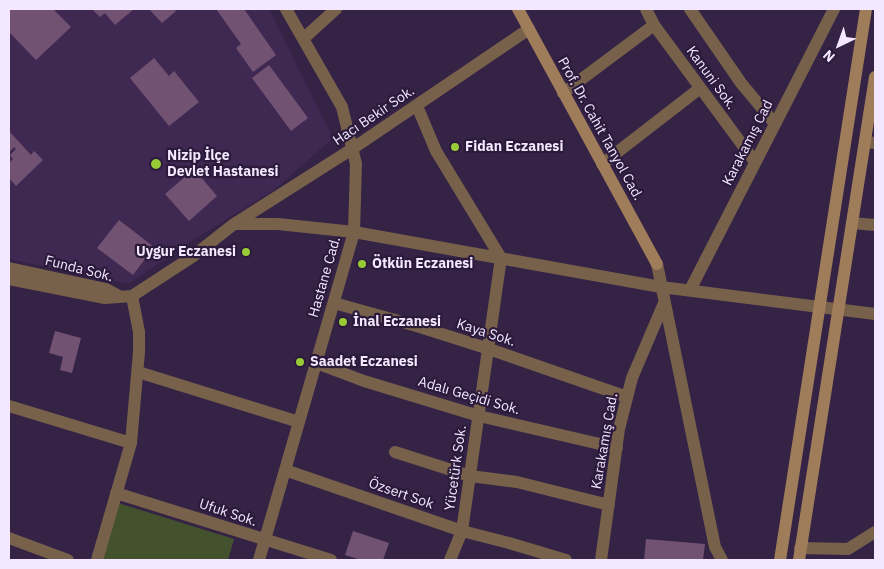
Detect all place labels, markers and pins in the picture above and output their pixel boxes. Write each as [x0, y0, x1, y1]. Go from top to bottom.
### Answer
place label: Fidan Eczanesi [465, 139, 563, 155]
marker: Fidan Eczanesi [449, 141, 461, 153]
place label: Nizip İlçe Devlet Hastanesi [167, 148, 278, 180]
marker: Nizip İlçe Devlet Hastanesi [149, 157, 163, 171]
place label: Uygur Eczanesi [136, 244, 236, 260]
marker: Uygur Eczanesi [240, 246, 252, 258]
place label: Ötkün Eczanesi [372, 256, 473, 272]
marker: Ötkün Eczanesi [356, 258, 368, 270]
place label: İnal Eczanesi [353, 314, 441, 330]
marker: İnal Eczanesi [337, 316, 349, 328]
place label: Saadet Eczanesi [310, 354, 418, 370]
marker: Saadet Eczanesi [294, 356, 306, 368]

